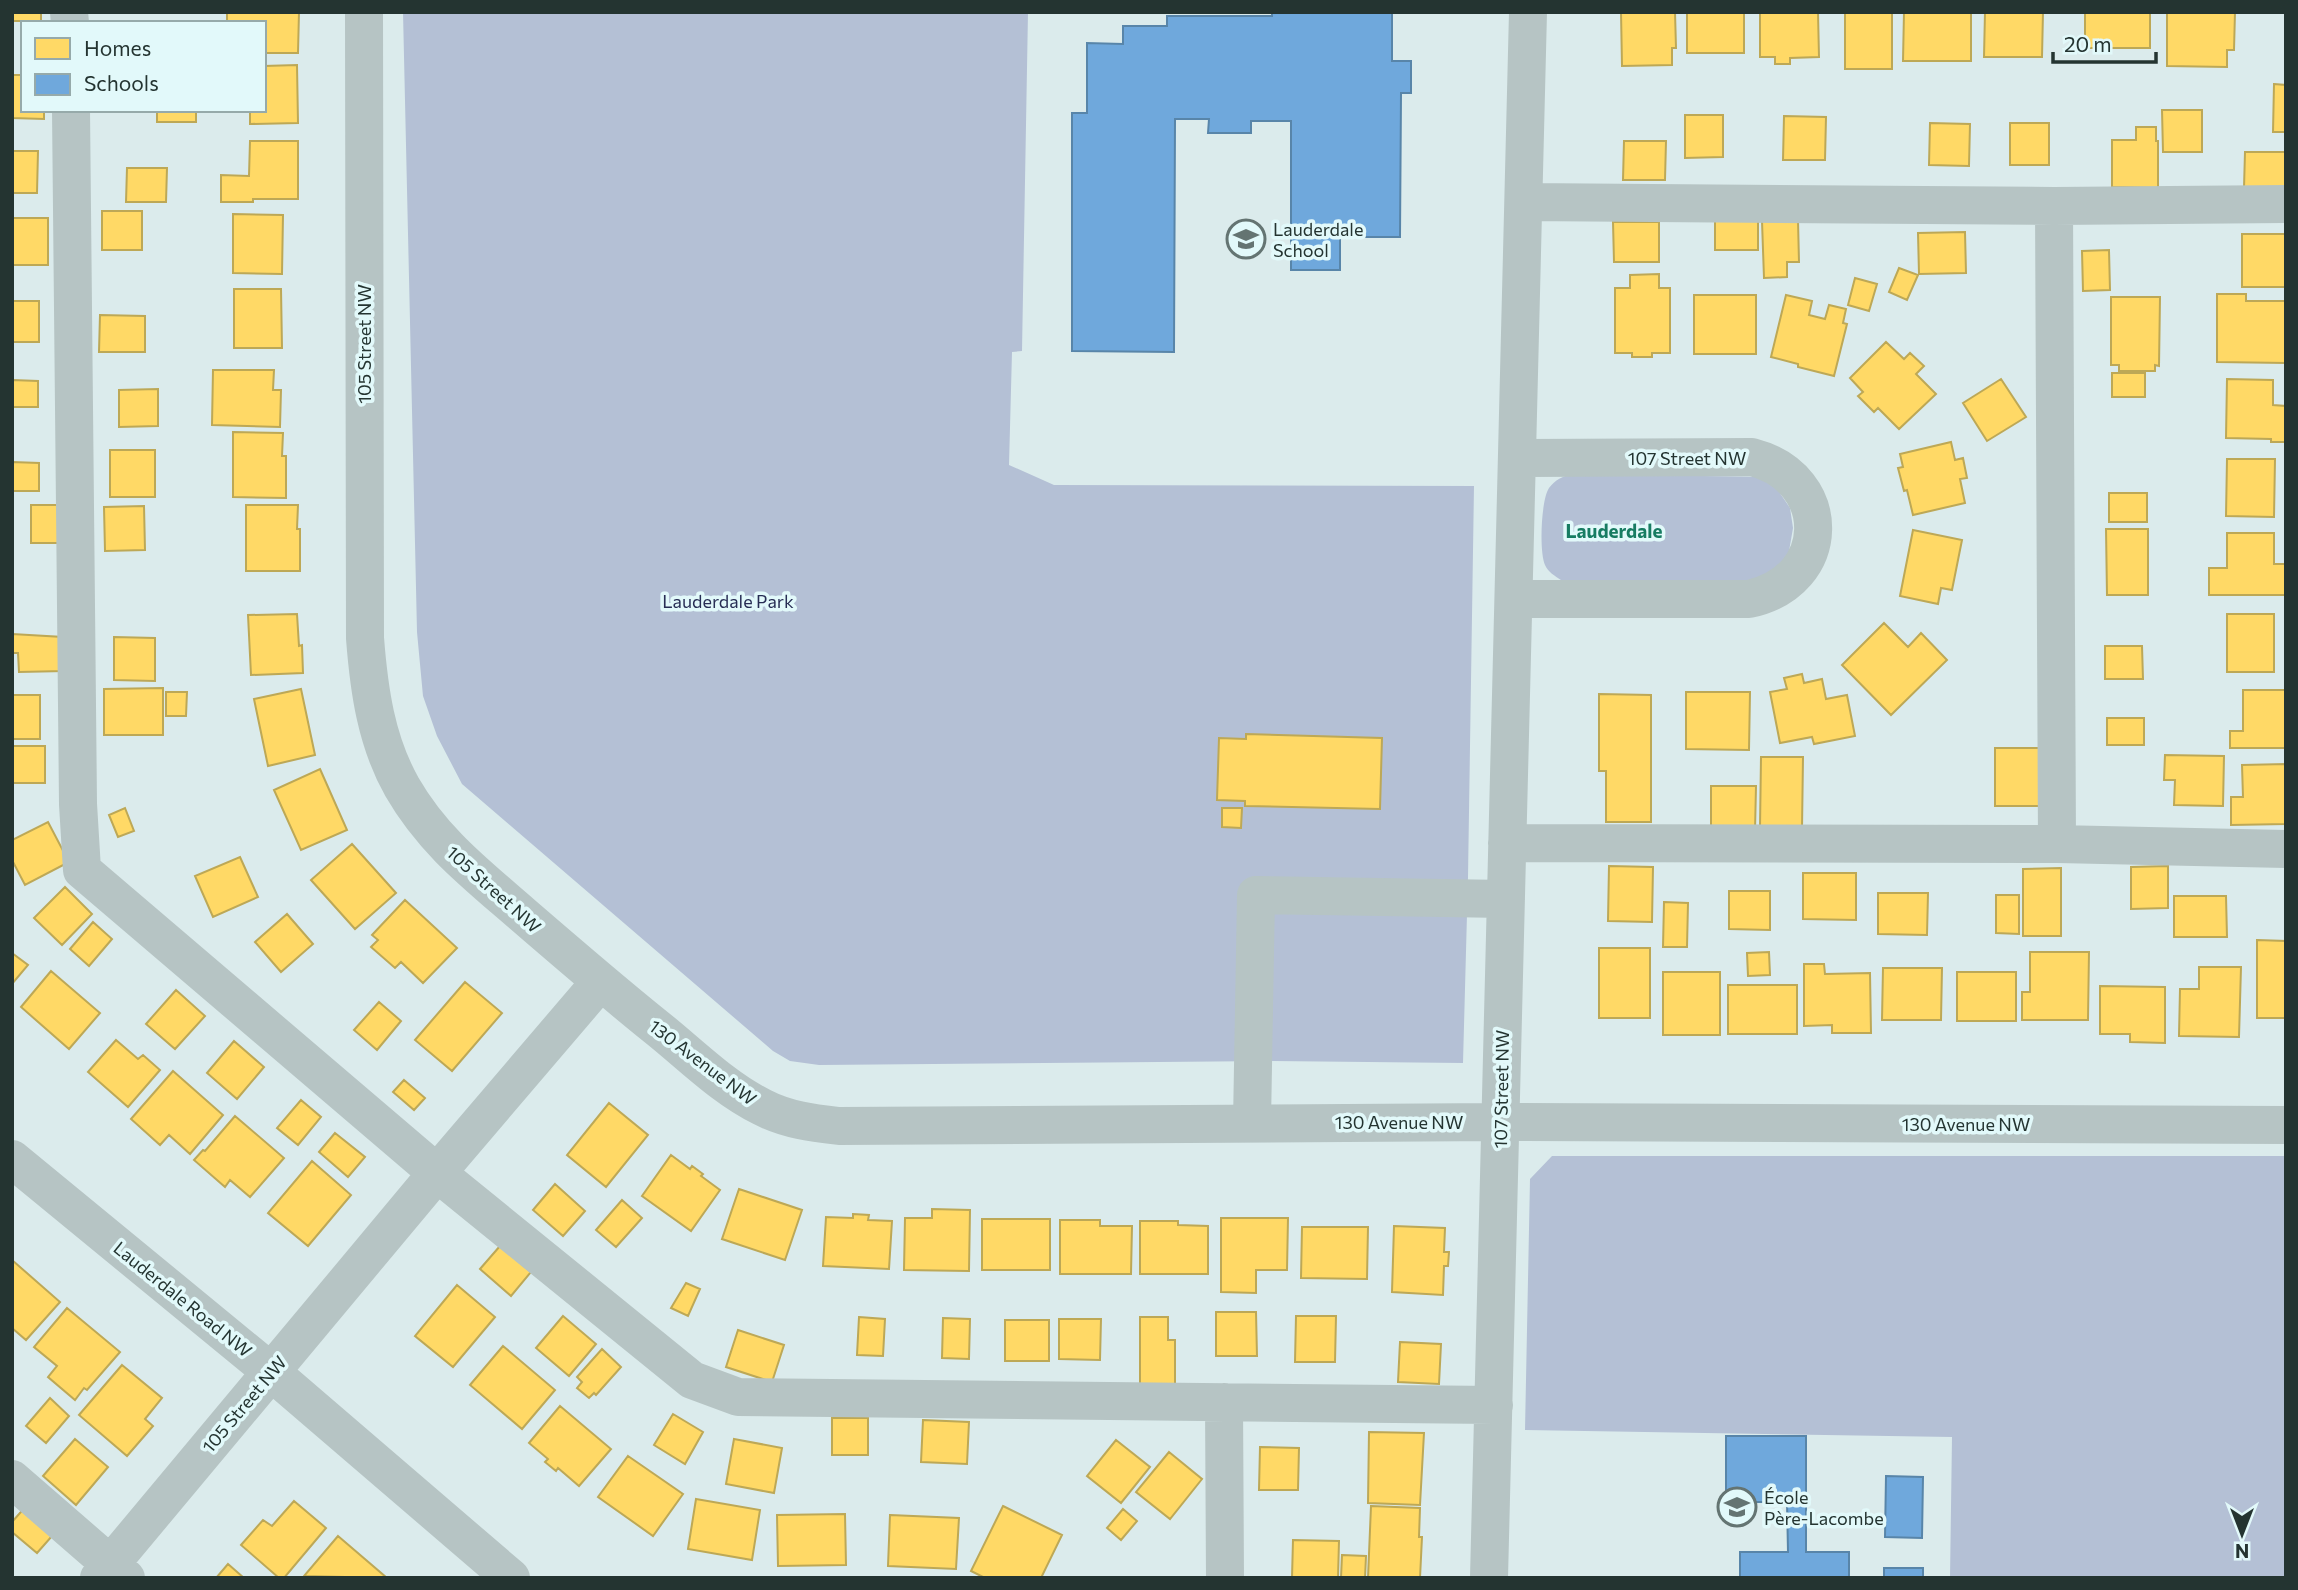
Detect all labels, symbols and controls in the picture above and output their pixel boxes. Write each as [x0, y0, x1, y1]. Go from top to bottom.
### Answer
legend [21, 21, 266, 112]
scale bar [2053, 21, 2156, 65]
text: 20 m [2064, 31, 2112, 56]
text: Homes [84, 35, 151, 60]
text: Schools [84, 70, 159, 95]
school or university icon: Lauderdale School [1225, 218, 1267, 260]
place label: Lauderdale School [1273, 218, 1363, 261]
street label: 105 Street NW [353, 284, 375, 404]
street label: 107 Street NW [1628, 447, 1746, 469]
district label: Lauderdale [1566, 519, 1662, 542]
park label: Lauderdale Park [662, 590, 794, 612]
street label: 105 Street NW [442, 841, 546, 937]
street label: 130 Avenue NW [645, 1015, 761, 1109]
street label: 107 Street NW [1489, 1030, 1513, 1148]
street label: 130 Avenue NW [1335, 1111, 1463, 1133]
street label: 130 Avenue NW [1902, 1113, 2030, 1135]
street label: Lauderdale Road NW [110, 1237, 256, 1361]
street label: 105 Street NW [197, 1351, 291, 1457]
school or university icon: École Père-Lacombe [1716, 1486, 1758, 1528]
place label: École Père-Lacombe [1764, 1486, 1884, 1529]
north arrow [2207, 1499, 2277, 1569]
text: N [2235, 1540, 2249, 1563]

